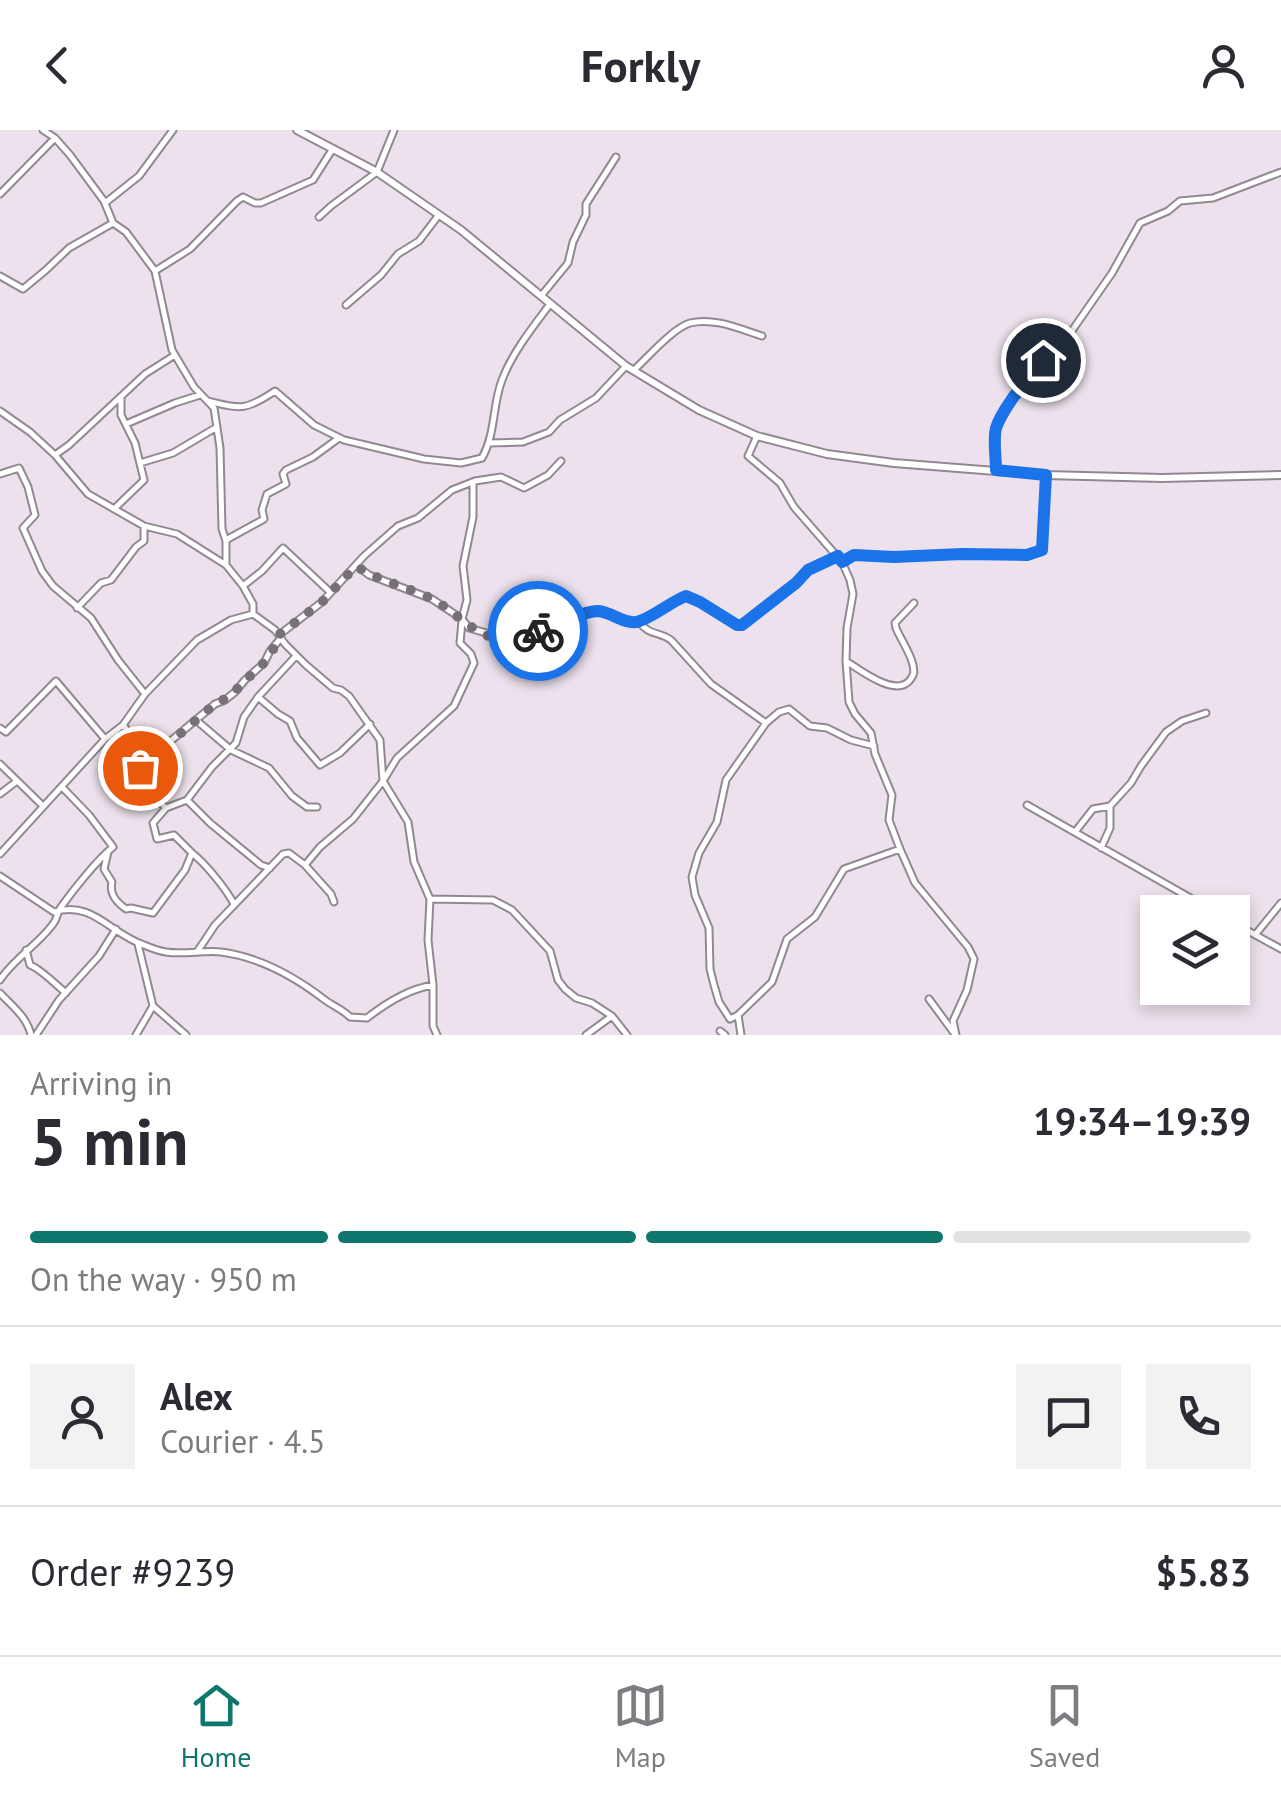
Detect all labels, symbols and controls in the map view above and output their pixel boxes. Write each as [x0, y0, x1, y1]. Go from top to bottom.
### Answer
text: Forkly [581, 36, 700, 94]
icon: back [30, 38, 85, 93]
icon: person [1196, 38, 1251, 93]
pin [1001, 318, 1086, 403]
icon: home [1016, 333, 1071, 388]
courier [488, 581, 588, 681]
icon: bike [511, 604, 566, 659]
pin [98, 726, 183, 811]
icon: bag [113, 741, 168, 796]
map controls [1140, 895, 1250, 1005]
button: layers [1140, 895, 1250, 1005]
text: Arriving in [30, 1062, 172, 1104]
text: 19:34–19:39 [1033, 1096, 1251, 1145]
text: 5 min [30, 1099, 189, 1183]
text: On the way · 950 m [30, 1258, 297, 1300]
button: person [30, 1364, 135, 1469]
button: chat [1016, 1364, 1121, 1469]
button: phone [1146, 1364, 1251, 1469]
text: Alex [160, 1371, 233, 1420]
text: Courier · 4.5 [160, 1420, 326, 1462]
text: Order #9239 [30, 1547, 235, 1596]
text: $5.83 [1155, 1547, 1251, 1596]
tab: Home [181, 1678, 251, 1775]
tab: Map [613, 1678, 668, 1775]
tab: Saved [1029, 1678, 1100, 1775]

